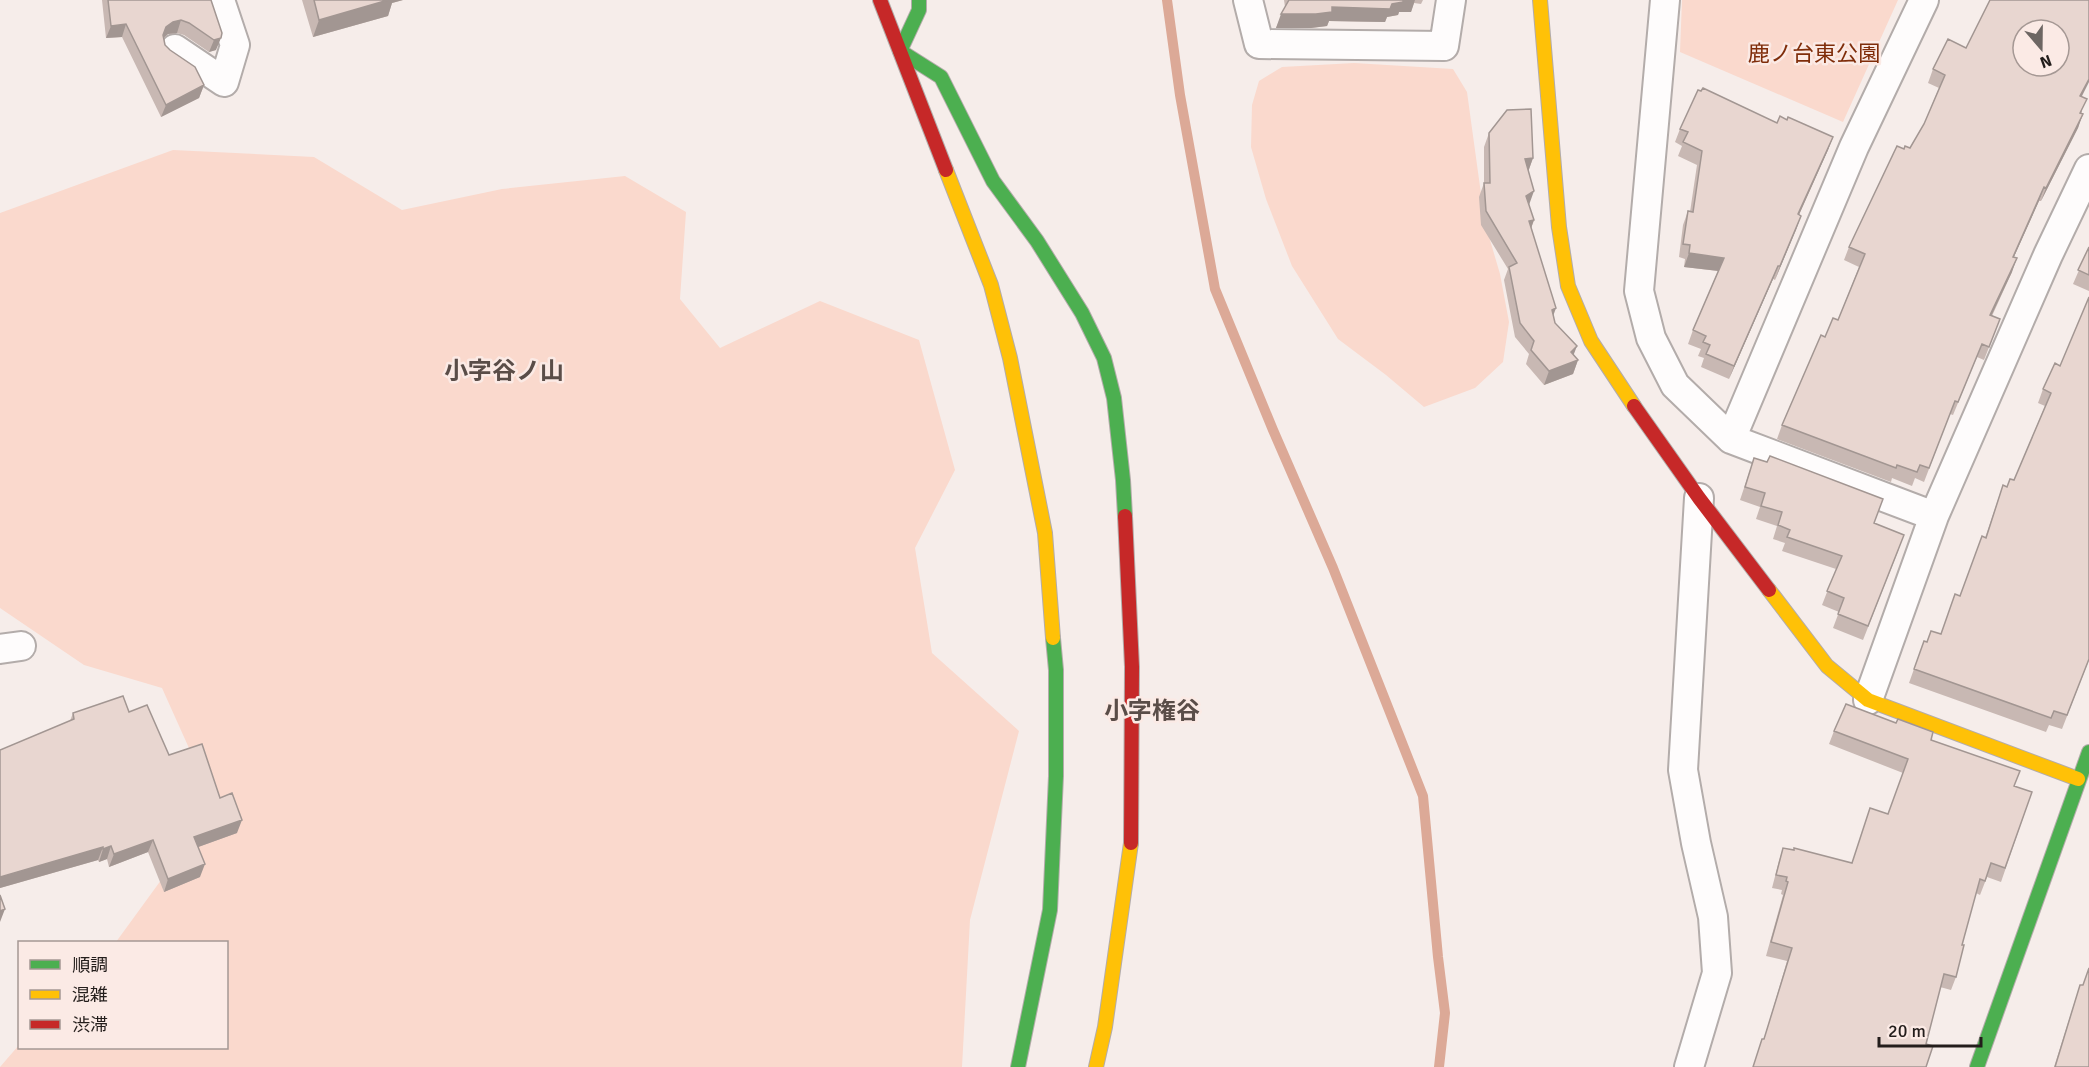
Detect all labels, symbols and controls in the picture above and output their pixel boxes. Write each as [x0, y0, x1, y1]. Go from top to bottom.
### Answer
north arrow [2011, 18, 2071, 78]
park label: 鹿ノ台東公園 [1748, 40, 1880, 67]
text: N [2037, 50, 2054, 72]
district label: 小字谷ノ山 [444, 356, 564, 386]
district label: 小字権谷 [1104, 696, 1200, 726]
legend [18, 941, 228, 1049]
text: 順調 [72, 954, 108, 976]
text: 混雑 [72, 984, 108, 1006]
scale bar [1879, 1010, 1981, 1048]
text: 渋滞 [72, 1014, 108, 1036]
text: 20 m [1888, 1020, 1926, 1042]

